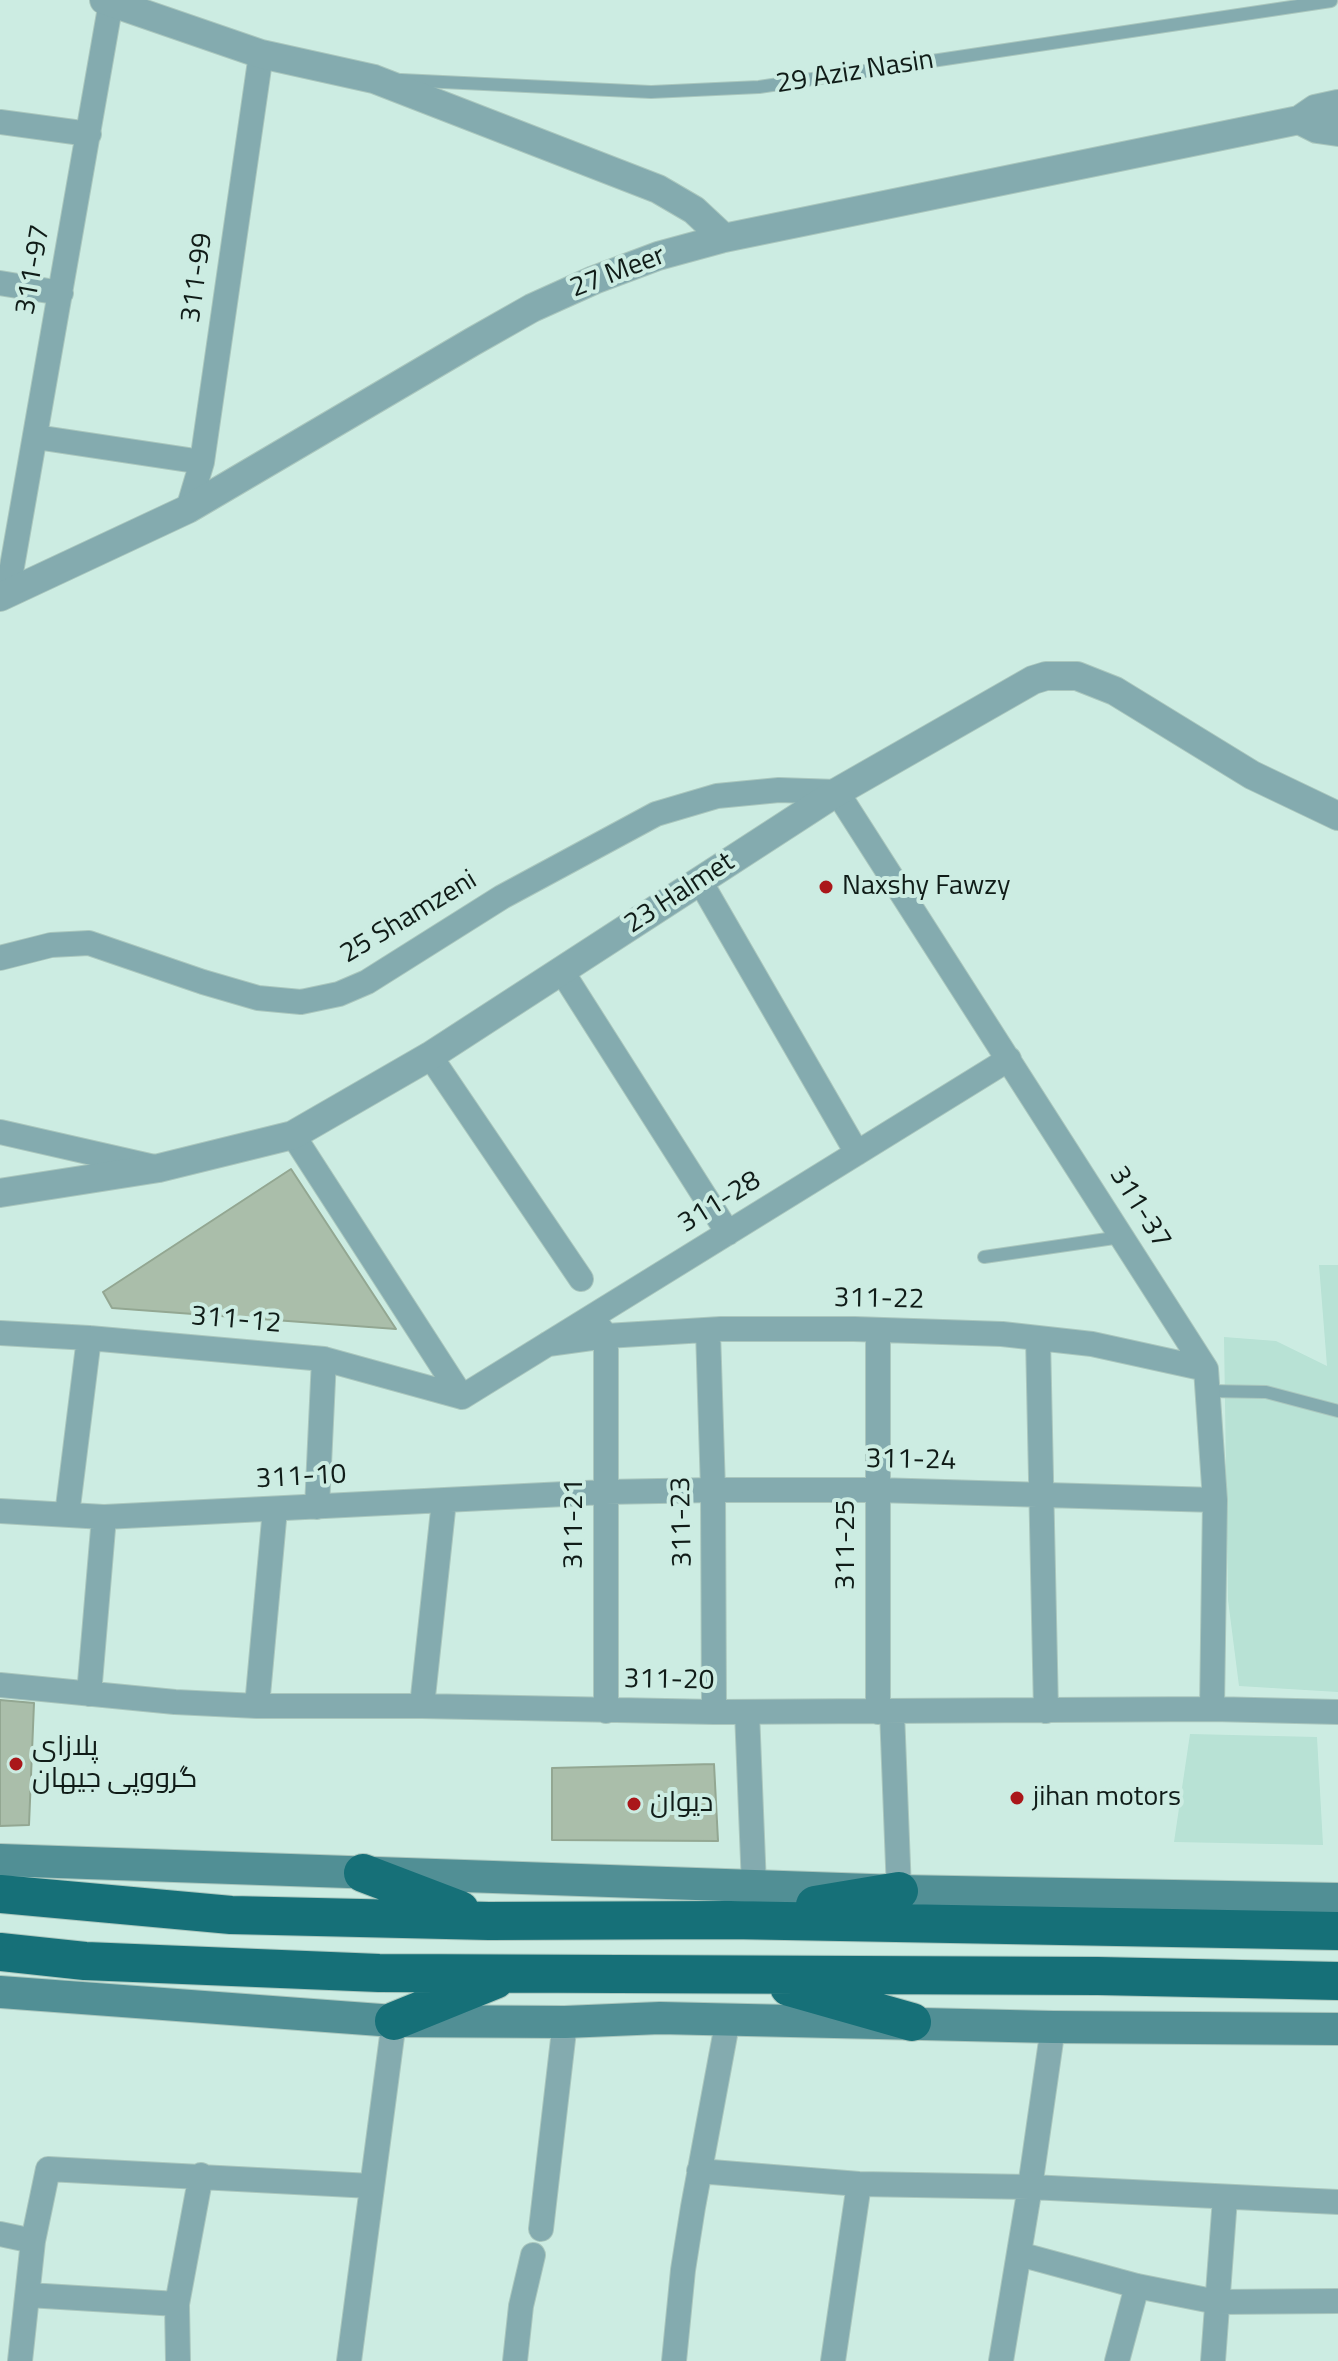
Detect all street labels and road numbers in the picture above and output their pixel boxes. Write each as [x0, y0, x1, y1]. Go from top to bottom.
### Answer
street label: 29 Aziz Nasin [774, 44, 936, 102]
street label: 311-97 [10, 222, 58, 318]
street label: 311-99 [175, 231, 221, 325]
street label: 27 Meer [566, 240, 670, 306]
street label: 23 Halmet [619, 846, 741, 942]
street label: 25 Shamzeni [335, 864, 483, 972]
street label: 311-37 [1101, 1161, 1177, 1255]
street label: 311-28 [673, 1165, 767, 1241]
street label: 311-22 [833, 1282, 925, 1318]
street label: 311-12 [189, 1300, 283, 1342]
street label: 311-24 [865, 1443, 957, 1479]
street label: 311-10 [255, 1459, 347, 1497]
street label: 311-23 [665, 1476, 701, 1568]
street label: 311-21 [558, 1479, 592, 1569]
street label: 311-25 [830, 1500, 864, 1590]
street label: 311-20 [623, 1663, 715, 1699]

